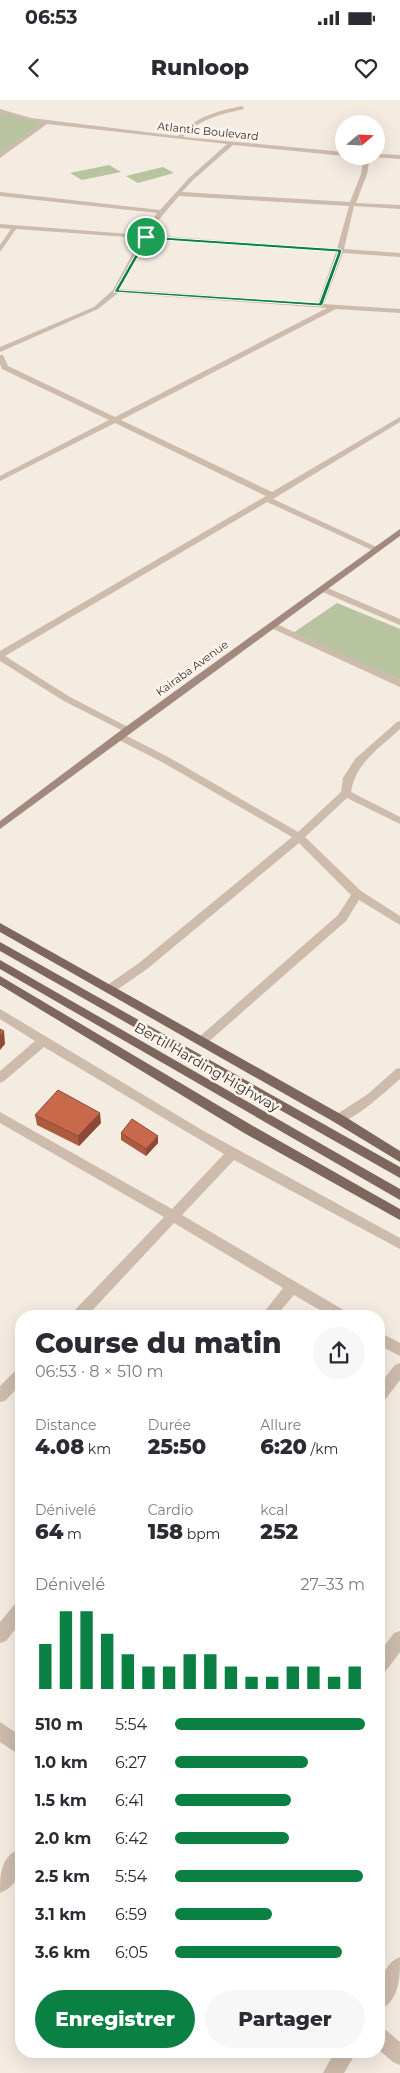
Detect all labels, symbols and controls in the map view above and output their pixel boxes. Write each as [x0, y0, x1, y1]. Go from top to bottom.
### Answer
text: 06:53 [25, 6, 77, 29]
icon: back [20, 54, 48, 82]
text: Runloop [151, 54, 249, 81]
icon: heart [352, 54, 380, 82]
north arrow [335, 115, 385, 165]
map controls [335, 115, 385, 165]
street label: Atlantic Boulevard [157, 119, 259, 143]
pin [125, 216, 167, 258]
icon: arrive [132, 223, 160, 251]
street label: Kairaba Avenue [153, 637, 231, 699]
street label: Bertil Harding Highway [131, 1018, 283, 1116]
text: Course du matin [35, 1326, 282, 1360]
button: share [313, 1327, 365, 1379]
text: 06:53 · 8 × 510 m [35, 1362, 164, 1381]
text: Distance [35, 1416, 97, 1434]
text: Durée [148, 1416, 191, 1434]
text: Allure [260, 1416, 301, 1434]
text: 4.08 [35, 1434, 84, 1459]
text: 25:50 [148, 1434, 206, 1459]
text: 6:20 [260, 1434, 307, 1459]
text: km [84, 1440, 111, 1458]
text: /km [307, 1440, 338, 1458]
text: Dénivelé [35, 1501, 96, 1519]
text: Cardio [148, 1501, 193, 1519]
text: kcal [260, 1501, 288, 1519]
text: 64 [35, 1519, 63, 1544]
text: 158 [148, 1519, 183, 1544]
text: 252 [260, 1519, 298, 1544]
text: m [63, 1525, 82, 1543]
text: bpm [183, 1525, 220, 1543]
text: Dénivelé [35, 1575, 105, 1594]
text: 27–33 m [301, 1575, 365, 1594]
text: 510 m [35, 1715, 83, 1734]
text: 5:54 [115, 1715, 147, 1734]
text: 1.0 km [35, 1753, 88, 1772]
text: 6:27 [115, 1753, 147, 1772]
text: 1.5 km [35, 1791, 87, 1810]
text: 6:41 [115, 1791, 144, 1810]
text: 2.0 km [35, 1829, 91, 1848]
text: 6:42 [115, 1829, 148, 1848]
text: 2.5 km [35, 1867, 90, 1886]
text: 5:54 [115, 1867, 147, 1886]
text: 3.1 km [35, 1905, 86, 1924]
text: 6:59 [115, 1905, 147, 1924]
text: 3.6 km [35, 1943, 90, 1962]
text: 6:05 [115, 1943, 148, 1962]
button: Enregistrer [35, 1990, 195, 2048]
button: Partager [205, 1990, 365, 2048]

